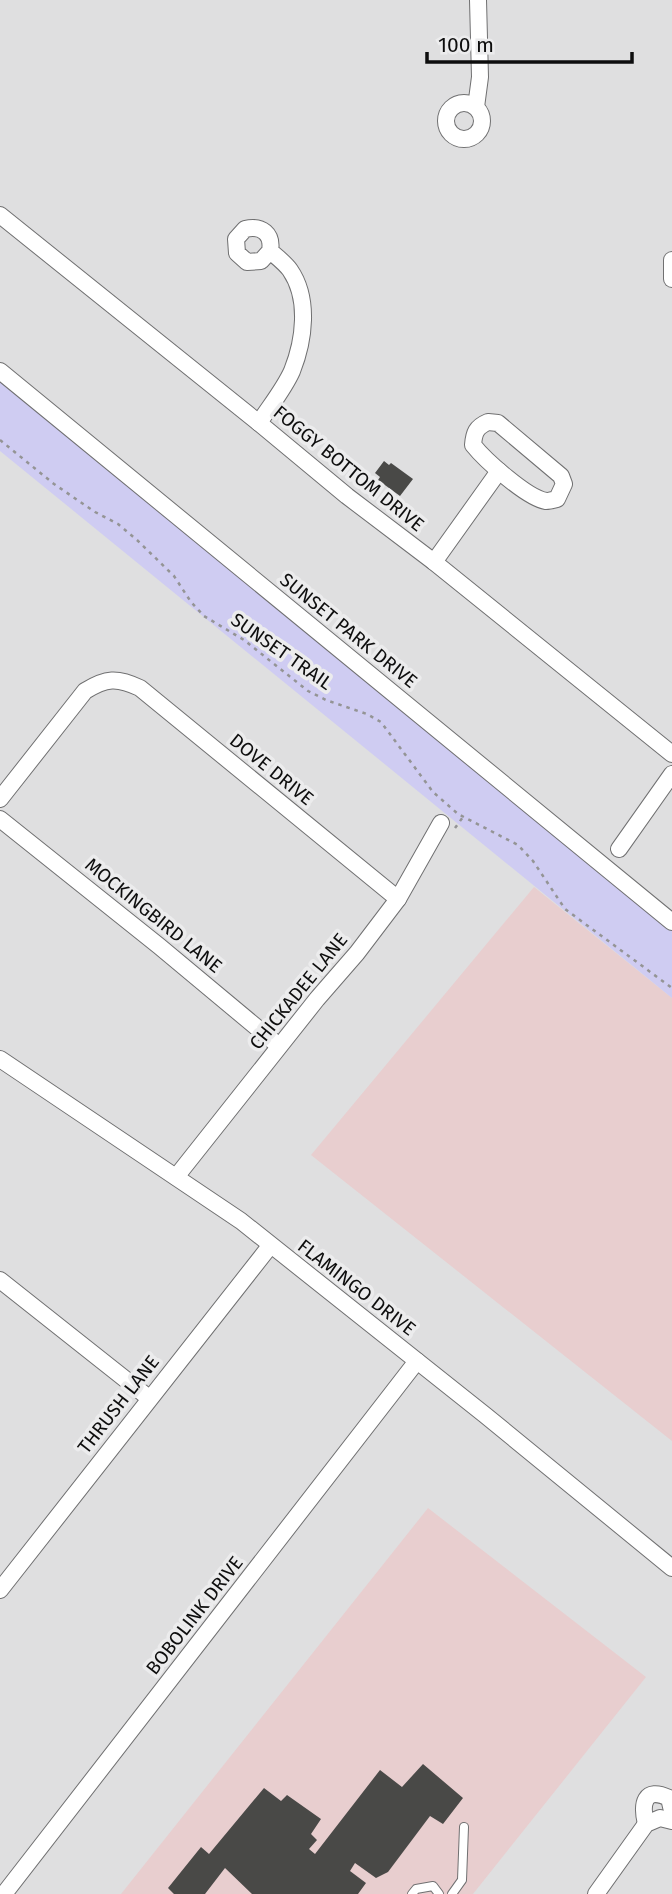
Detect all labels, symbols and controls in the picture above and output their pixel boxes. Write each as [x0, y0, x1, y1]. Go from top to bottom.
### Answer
scale bar [427, 21, 632, 65]
text: 100 m [438, 32, 494, 58]
street label: FOGGY BOTTOM DRIVE [269, 401, 429, 536]
street label: SUNSET PARK DRIVE [275, 568, 422, 693]
street label: SUNSET TRAIL [227, 608, 337, 695]
street label: DOVE DRIVE [225, 729, 318, 810]
street label: MOCKINGBIRD LANE [81, 853, 227, 978]
street label: CHICKADEE LANE [244, 929, 352, 1054]
street label: FLAMINGO DRIVE [293, 1234, 420, 1341]
street label: THRUSH LANE [73, 1351, 164, 1458]
street label: BOBOLINK DRIVE [141, 1552, 248, 1679]

